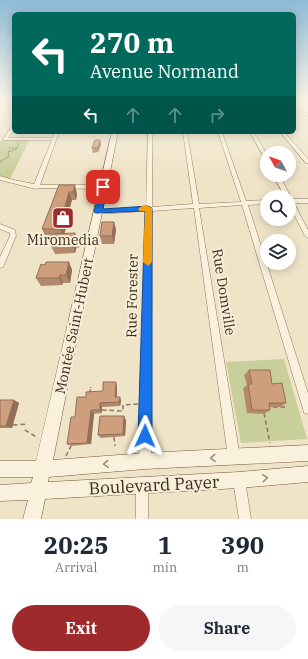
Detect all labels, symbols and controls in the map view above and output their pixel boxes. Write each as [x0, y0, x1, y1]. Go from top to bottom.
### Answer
text: 270 m [90, 24, 174, 61]
icon: left [24, 28, 76, 80]
text: Avenue Normand [90, 60, 239, 83]
icon: left [80, 104, 102, 126]
icon: ahead [122, 104, 144, 126]
icon: ahead [164, 104, 186, 126]
icon: right [206, 104, 228, 126]
north arrow [260, 146, 296, 182]
map controls [260, 146, 296, 270]
pin [86, 170, 120, 204]
icon: arrive [92, 176, 114, 198]
button: search [260, 190, 296, 226]
shop icon: Miromedia [50, 205, 76, 231]
place label: Miromedia [27, 231, 99, 249]
button: layers [260, 234, 296, 270]
street label: Rue Domville [208, 247, 240, 337]
street label: Rue Forester [122, 253, 142, 338]
street label: Montée Saint-Hubert [51, 256, 97, 396]
position arrow [124, 415, 166, 457]
one-way arrow [210, 453, 216, 462]
one-way arrow [103, 460, 109, 469]
street label: Boulevard Payer [88, 471, 220, 499]
one-way arrow [262, 474, 268, 483]
text: 20:25 [44, 529, 109, 561]
text: 1 [158, 529, 172, 561]
text: 390 [221, 529, 264, 561]
text: Arrival [55, 559, 97, 576]
text: min [152, 559, 177, 576]
text: m [236, 559, 249, 576]
button: Exit [12, 605, 150, 651]
button: Share [158, 605, 296, 651]

